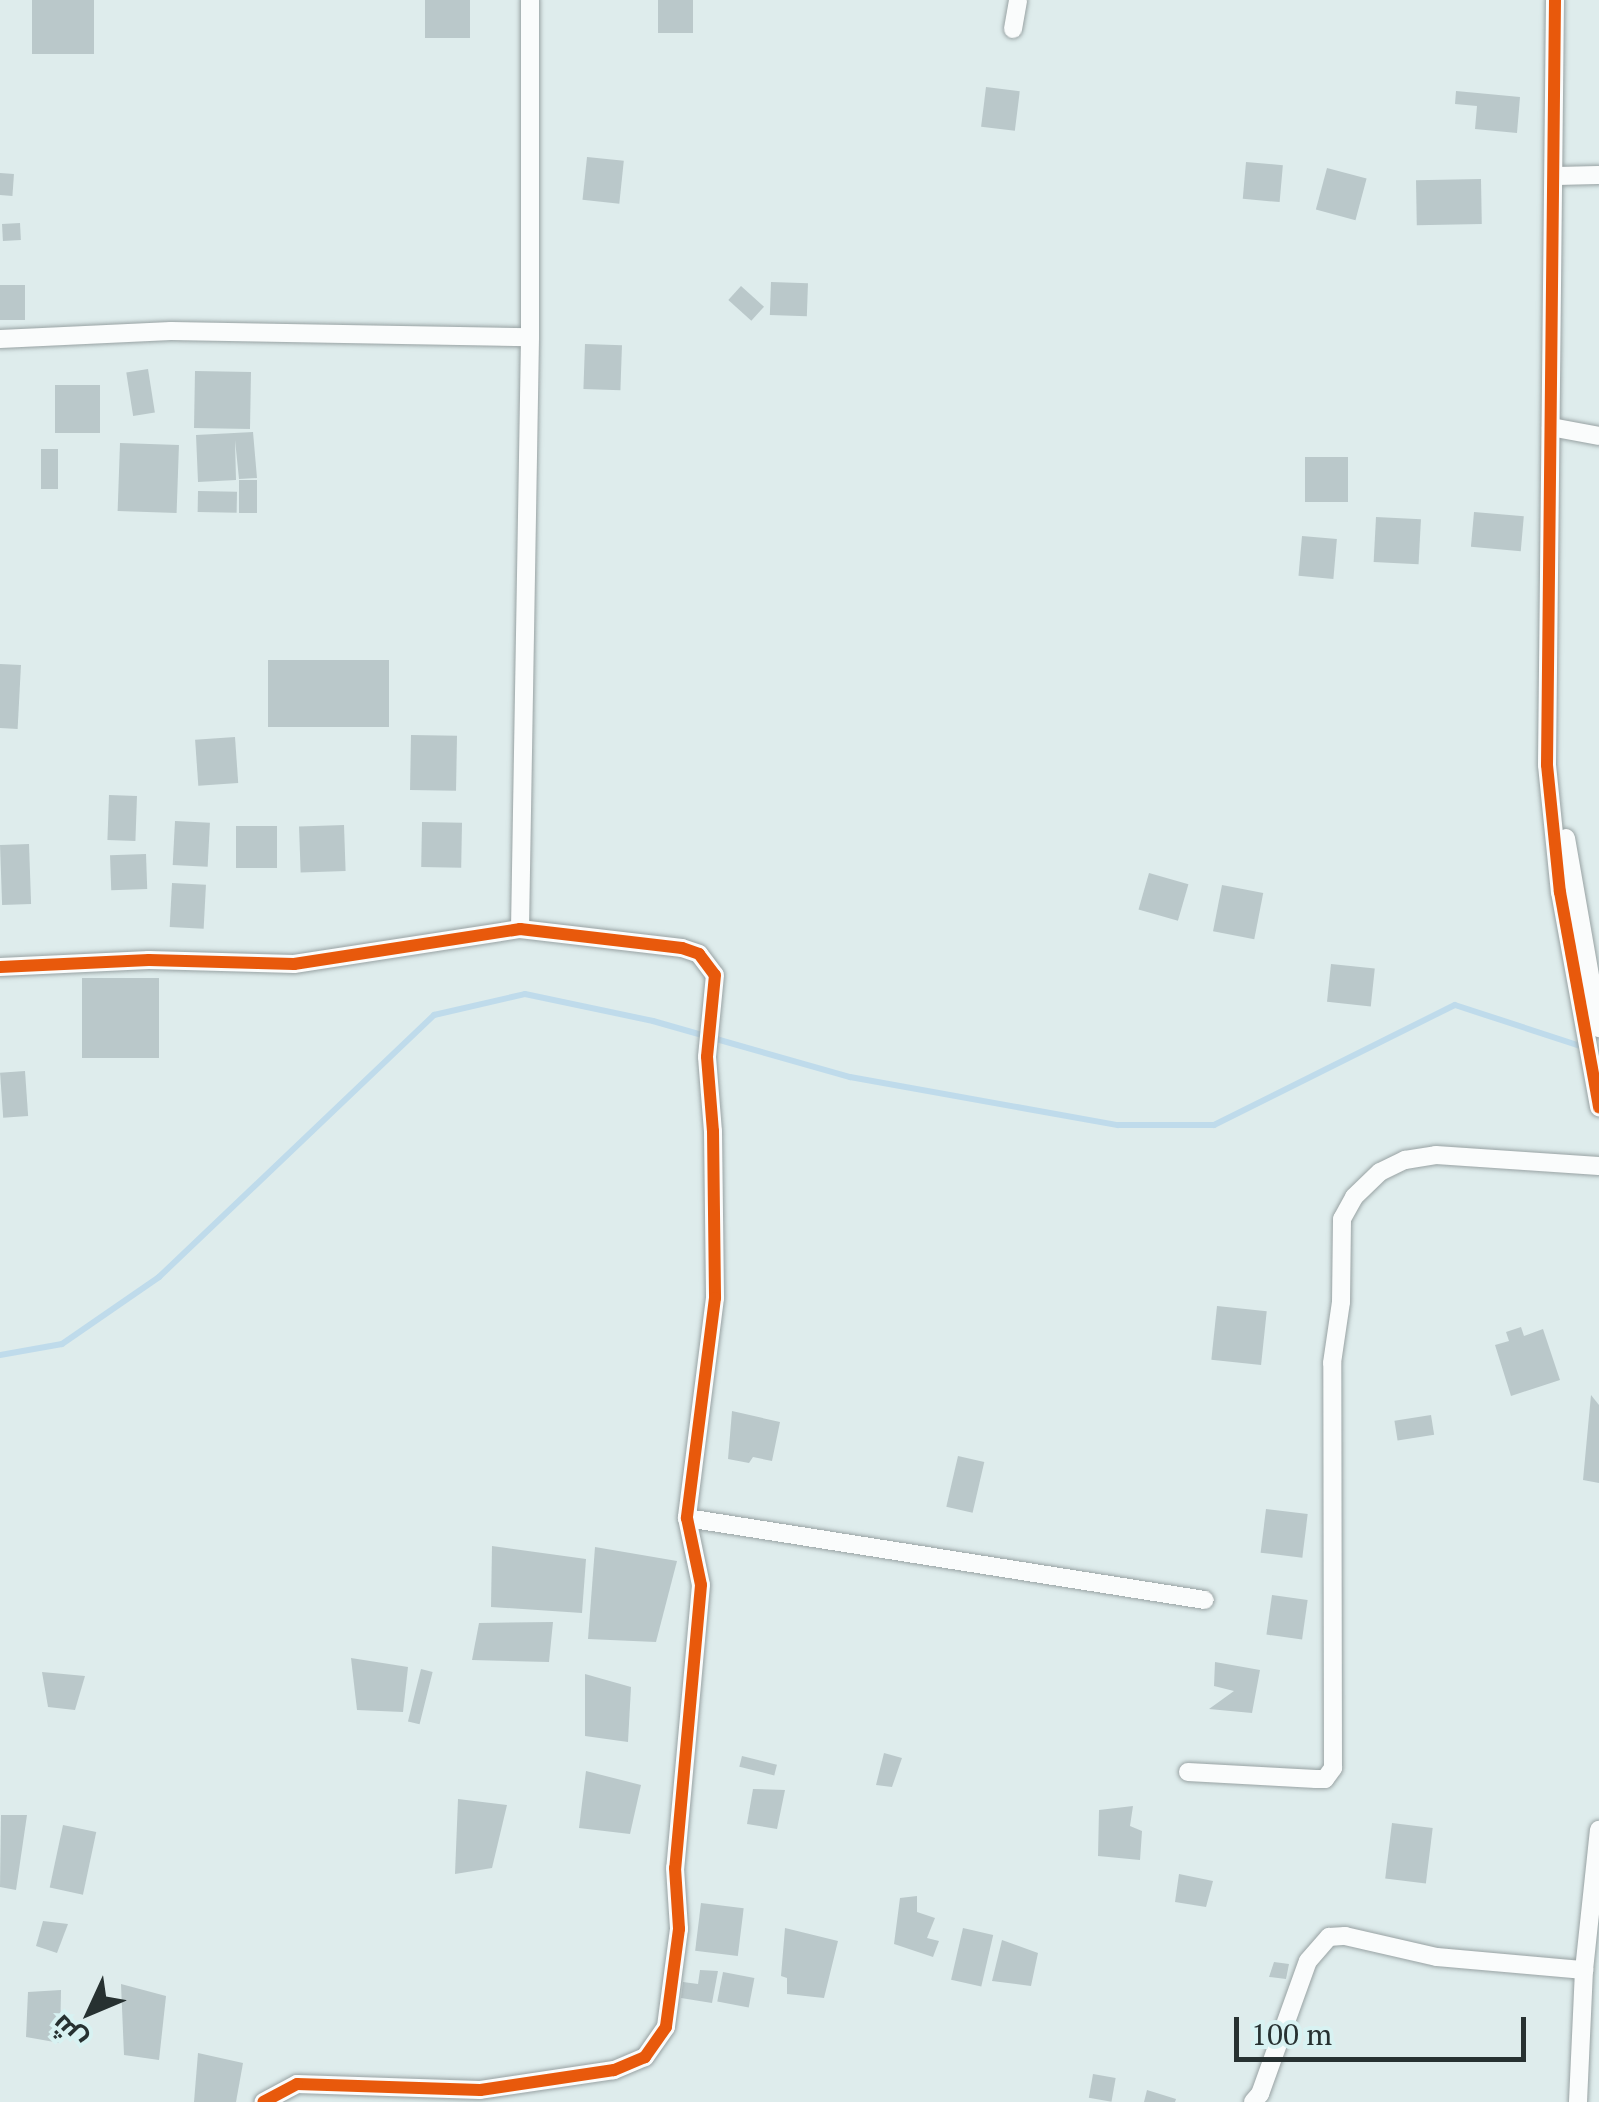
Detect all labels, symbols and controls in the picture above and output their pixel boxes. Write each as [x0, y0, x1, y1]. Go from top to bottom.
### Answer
north arrow [40, 1962, 140, 2062]
scale bar [1239, 1997, 1532, 2059]
text: ش [42, 2007, 94, 2059]
text: 100 m [1251, 2014, 1332, 2054]

